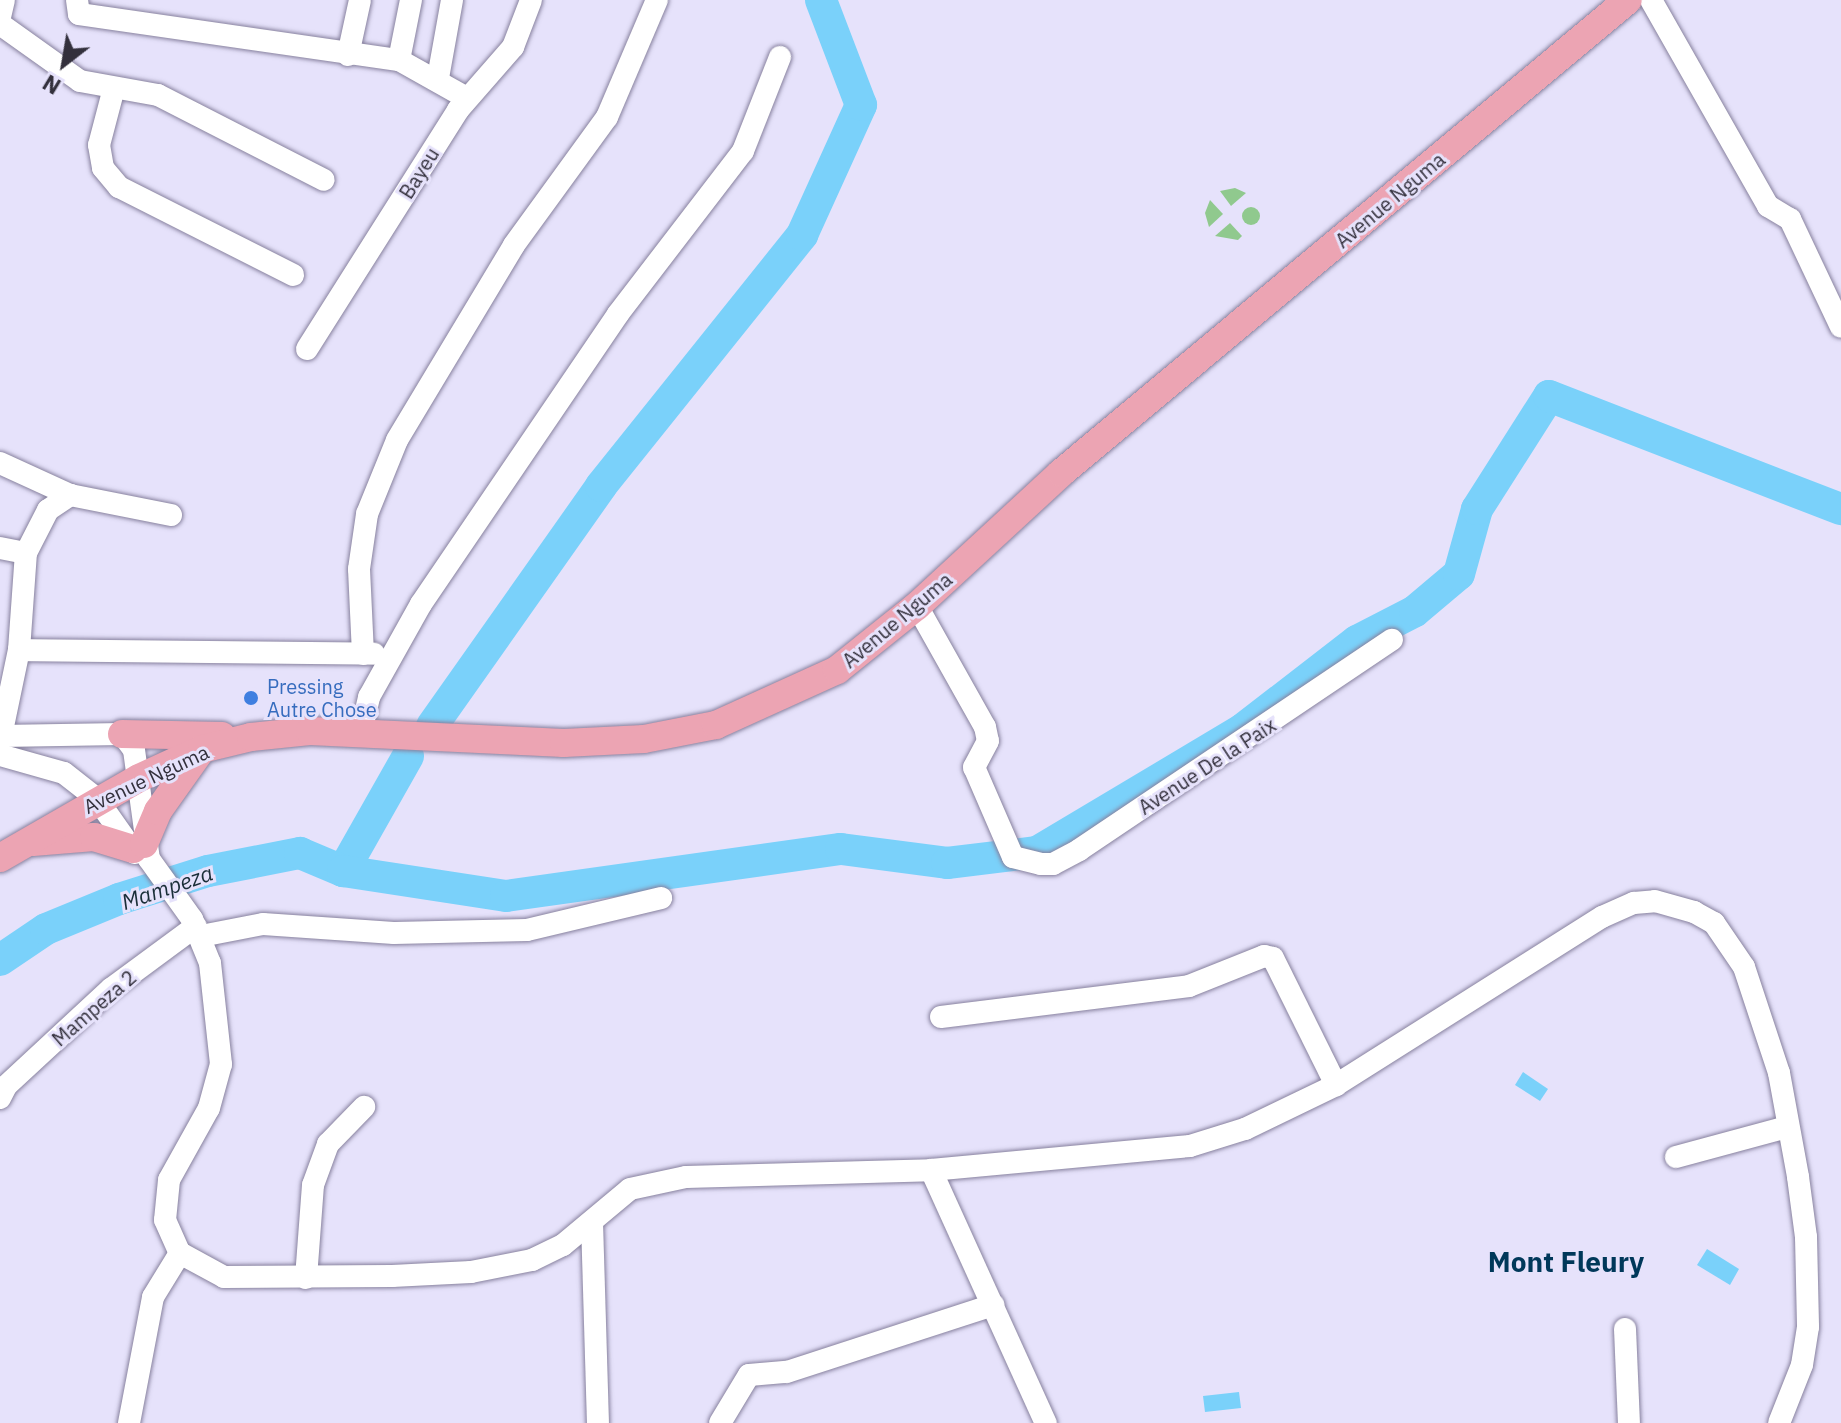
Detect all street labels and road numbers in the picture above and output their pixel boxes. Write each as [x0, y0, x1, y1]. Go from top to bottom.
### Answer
street label: Bayeu [394, 143, 444, 203]
street label: Avenue Nguma [1330, 147, 1450, 253]
street label: Avenue Nguma [837, 567, 957, 673]
street label: Avenue De la Paix [1134, 713, 1280, 819]
street label: Avenue Nguma [79, 739, 213, 819]
street label: Mampeza 2 [47, 965, 141, 1051]

